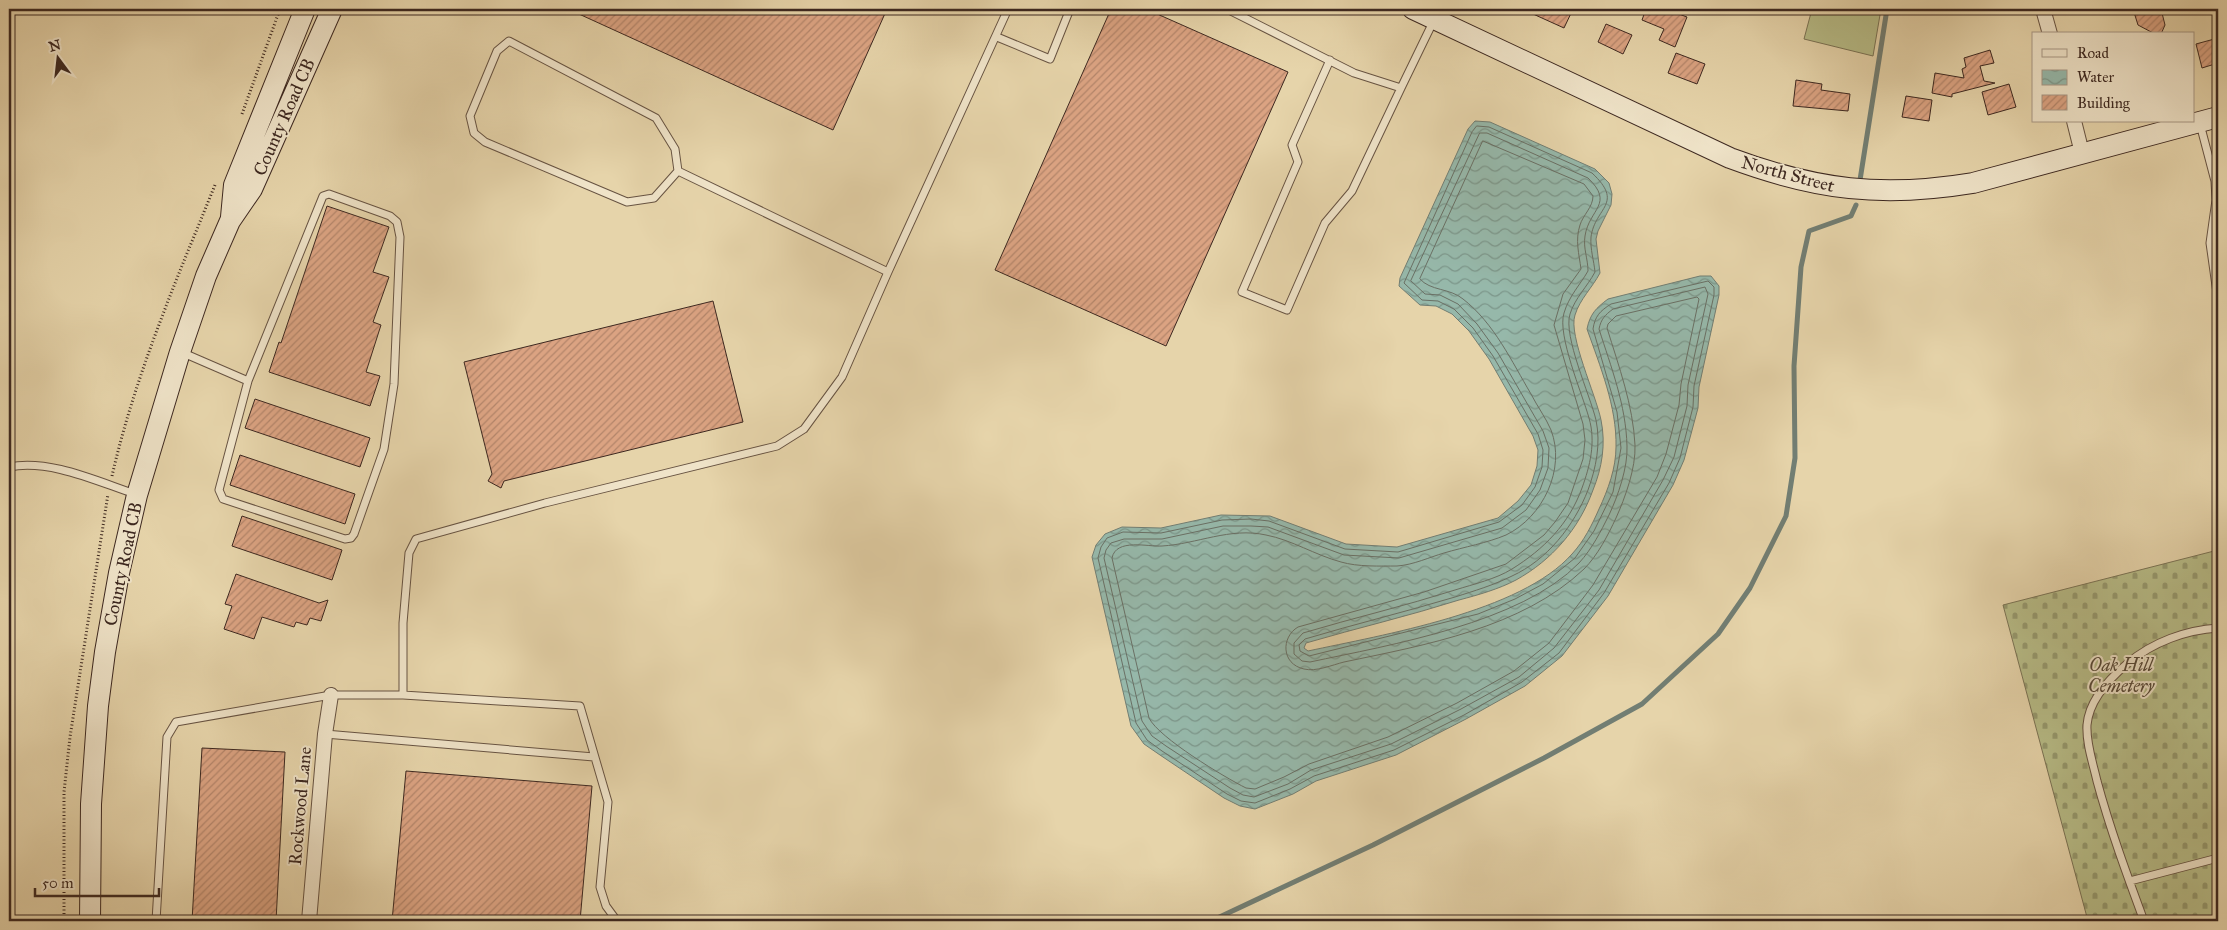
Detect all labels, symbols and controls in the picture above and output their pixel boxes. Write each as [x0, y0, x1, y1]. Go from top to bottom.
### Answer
north arrow [32, 32, 82, 82]
legend [2032, 32, 2194, 122]
text: N [47, 36, 63, 56]
text: Road [2077, 44, 2109, 62]
street label: County Road CB [248, 55, 320, 179]
text: Water [2077, 68, 2114, 86]
text: Building [2077, 94, 2131, 112]
street label: North Street [1739, 151, 1838, 197]
street label: County Road CB [99, 500, 147, 628]
park label: Oak Hill Cemetery [2088, 654, 2155, 697]
street label: Rockwood Lane [284, 746, 316, 866]
scale bar [35, 865, 159, 897]
text: 50 m [42, 874, 74, 892]

